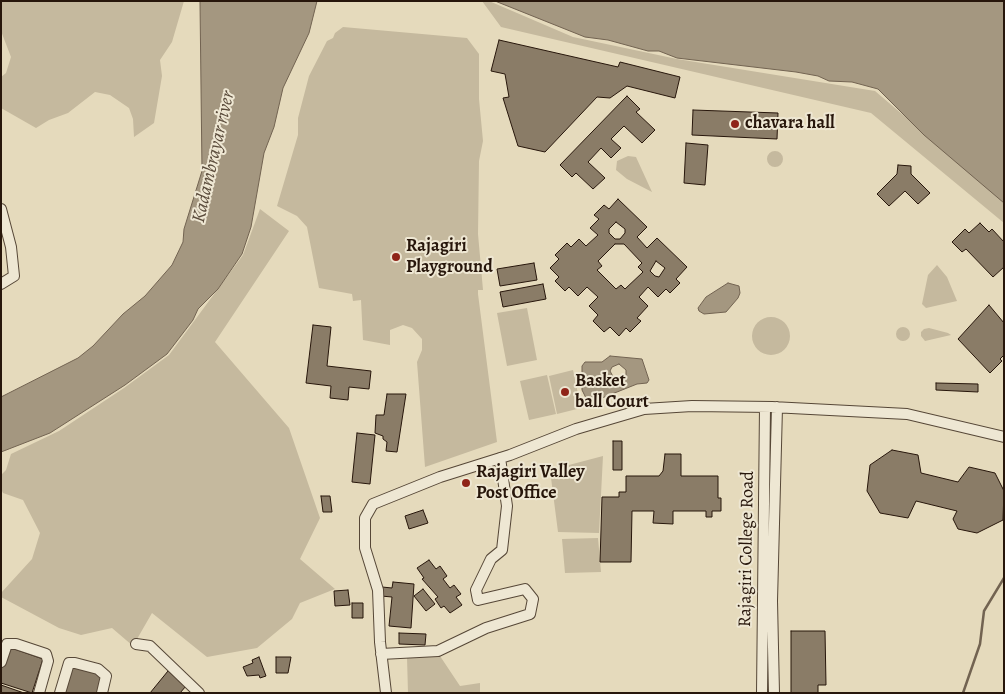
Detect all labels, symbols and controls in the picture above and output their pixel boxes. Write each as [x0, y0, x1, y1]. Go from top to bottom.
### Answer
water label: Kadambrayar river [188, 89, 240, 225]
place label: chavara hall [745, 113, 835, 135]
marker: chavara hall [729, 118, 741, 130]
place label: Rajagiri Playground [406, 236, 493, 278]
marker: Rajagiri Playground [390, 251, 402, 263]
place label: Basket ball Court [575, 371, 649, 414]
marker: Basket ball Court [559, 386, 571, 398]
place label: Rajagiri Valley Post Office [476, 462, 585, 504]
street label: Rajagiri College Road [735, 471, 759, 627]
marker: Rajagiri Valley Post Office [460, 477, 472, 489]

